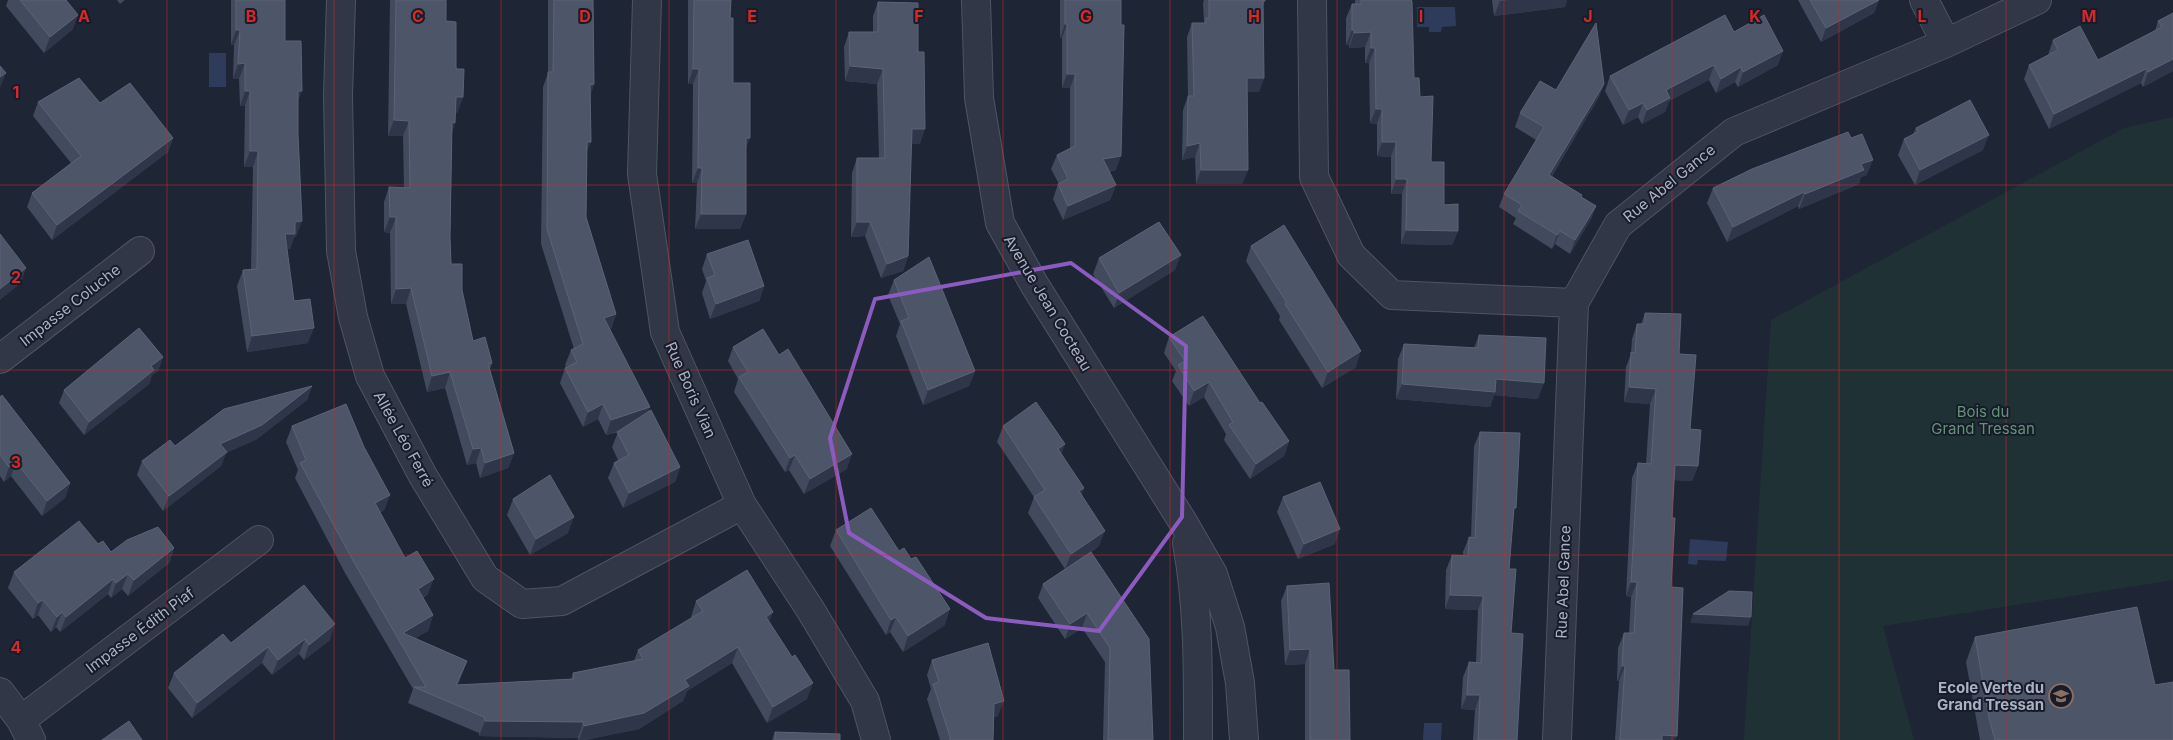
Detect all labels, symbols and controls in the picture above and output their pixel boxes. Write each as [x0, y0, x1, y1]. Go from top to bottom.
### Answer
text: A [78, 6, 90, 26]
text: B [246, 6, 256, 26]
text: C [412, 6, 424, 26]
text: D [579, 6, 591, 26]
text: E [747, 6, 757, 26]
text: F [914, 6, 924, 26]
text: G [1080, 6, 1092, 26]
text: H [1248, 6, 1260, 26]
text: I [1419, 6, 1423, 26]
text: J [1583, 6, 1593, 26]
text: K [1749, 6, 1761, 26]
text: L [1917, 6, 1927, 26]
text: M [2082, 6, 2096, 26]
text: 1 [13, 82, 19, 102]
street label: Rue Abel Gance [1619, 140, 1719, 226]
street label: Avenue Jean Cocteau [1000, 232, 1096, 374]
street label: Impasse Coluche [16, 260, 124, 350]
text: 2 [11, 267, 21, 287]
street label: Rue Boris Vian [661, 339, 721, 441]
street label: Allée Léo Ferré [370, 388, 438, 490]
park label: Bois du Grand Tressan [1931, 402, 2035, 438]
text: 3 [11, 452, 21, 472]
street label: Rue Abel Gance [1552, 525, 1574, 639]
street label: Impasse Édith Piaf [82, 583, 198, 677]
text: 4 [11, 637, 22, 657]
place label: Ecole Verte du Grand Tressan [1937, 678, 2044, 714]
school or university icon: Ecole Verte du Grand Tressan [2048, 683, 2074, 709]

